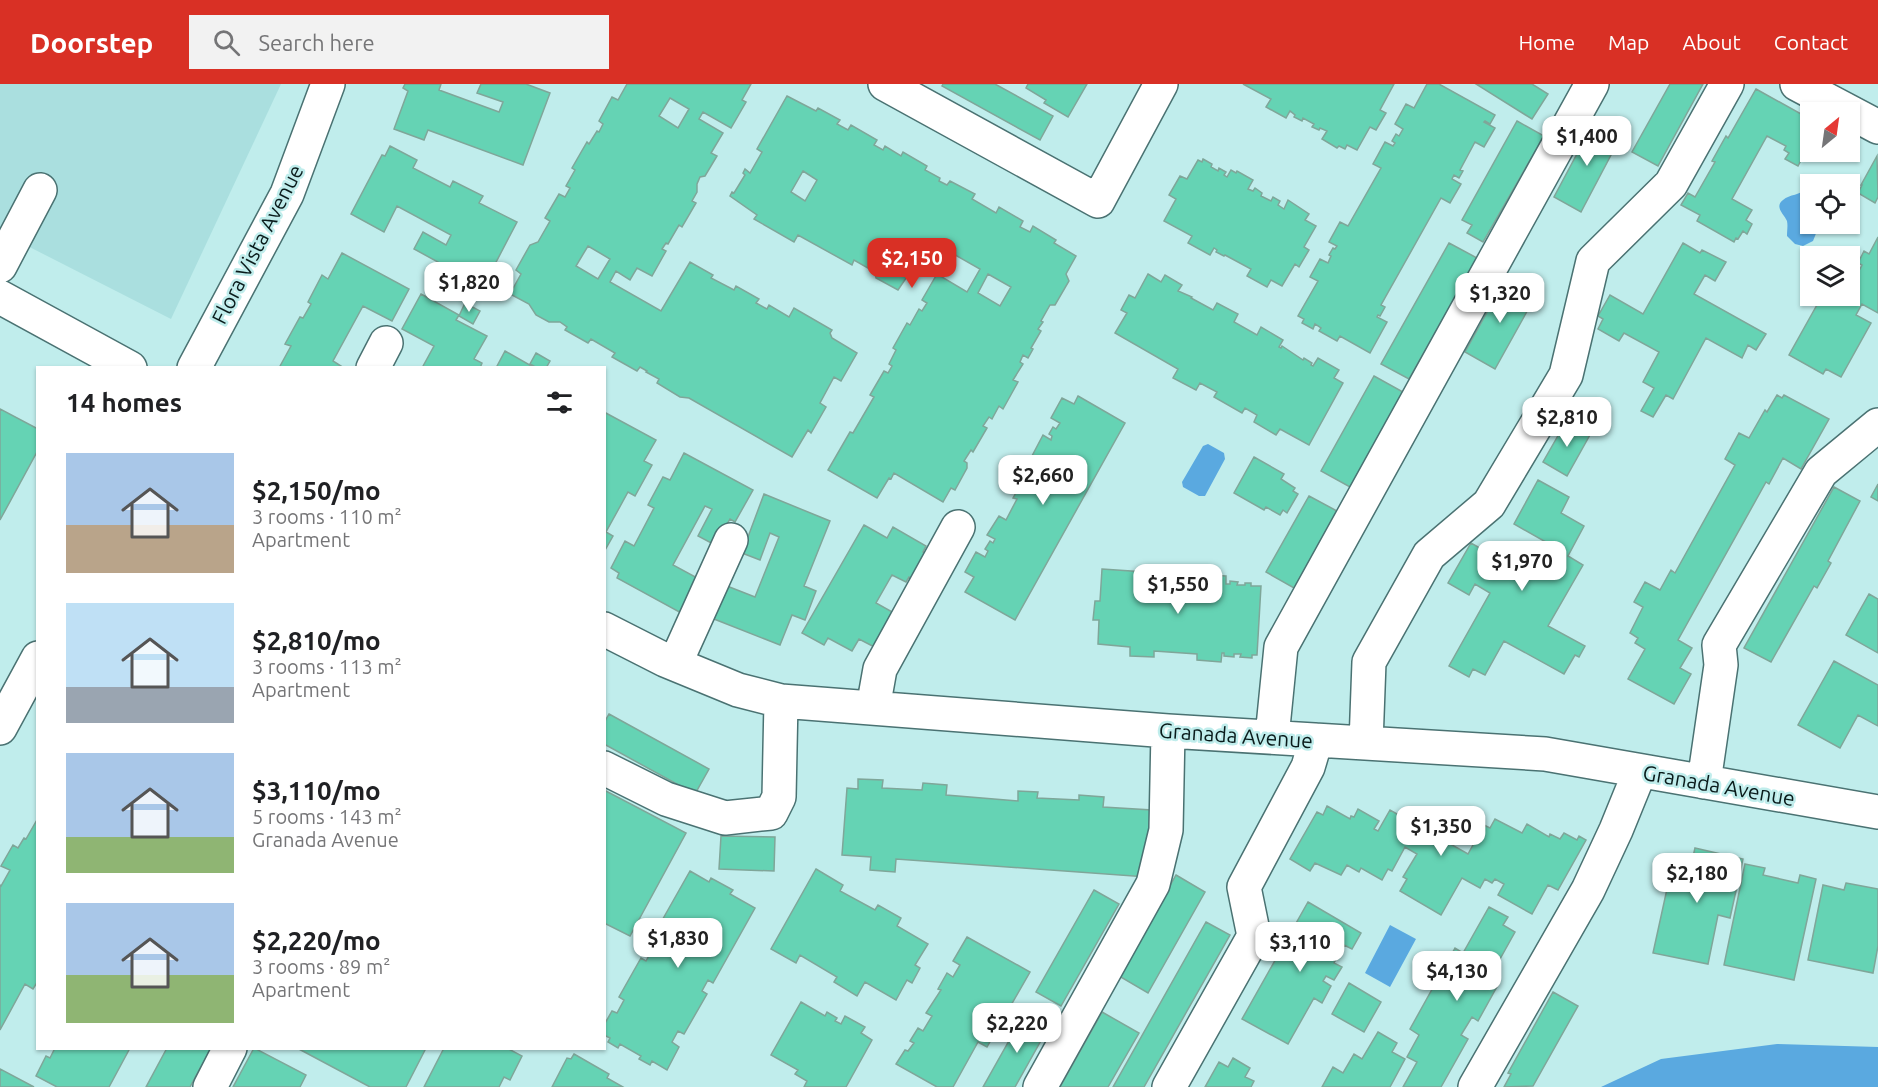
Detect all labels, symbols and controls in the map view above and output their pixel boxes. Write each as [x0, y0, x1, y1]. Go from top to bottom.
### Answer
search box [189, 15, 609, 69]
icon: search [210, 26, 243, 59]
text: Doorstep [30, 27, 153, 58]
text: Search here [258, 30, 375, 55]
text: Home [1518, 30, 1575, 54]
text: Map [1608, 30, 1649, 54]
text: About [1682, 30, 1741, 54]
text: Contact [1774, 30, 1848, 54]
north arrow [1800, 102, 1860, 162]
map controls [1800, 102, 1860, 306]
pin: $1,400 [1538, 116, 1636, 167]
text: $1,400 [1556, 124, 1618, 147]
street label: Flora Vista Avenue [207, 161, 307, 327]
button: locate [1800, 174, 1860, 234]
pin: $2,150 [863, 238, 961, 289]
text: $2,150 [881, 246, 943, 269]
button: layers [1800, 246, 1860, 306]
pin: $1,820 [420, 262, 518, 313]
text: $1,820 [438, 270, 500, 293]
pin: $1,320 [1451, 273, 1549, 324]
text: $1,320 [1469, 281, 1531, 304]
icon: filters [543, 386, 576, 419]
text: 14 homes [66, 388, 182, 417]
pin: $2,810 [1518, 397, 1616, 448]
text: $2,810 [1536, 405, 1598, 428]
pin: $2,660 [994, 455, 1092, 506]
text: $2,660 [1012, 463, 1074, 486]
text: $2,150/mo [252, 476, 381, 505]
icon: home [114, 477, 186, 549]
text: 3 rooms · 110 m² [252, 505, 402, 528]
text: Apartment [252, 528, 350, 551]
pin: $1,970 [1473, 541, 1571, 592]
text: $1,970 [1491, 549, 1553, 572]
pin: $1,550 [1129, 564, 1227, 615]
text: $1,550 [1147, 572, 1209, 595]
text: $2,810/mo [252, 626, 381, 655]
icon: home [114, 627, 186, 699]
text: 3 rooms · 113 m² [252, 655, 402, 678]
text: Apartment [252, 678, 350, 701]
street label: Granada Avenue [1158, 718, 1314, 752]
street label: Granada Avenue [1641, 760, 1797, 810]
text: $3,110/mo [252, 776, 381, 805]
icon: home [114, 777, 186, 849]
text: 5 rooms · 143 m² [252, 805, 402, 828]
pin: $1,350 [1392, 806, 1490, 857]
text: $1,350 [1410, 814, 1472, 837]
text: Granada Avenue [252, 828, 399, 851]
pin: $2,180 [1648, 853, 1746, 904]
text: $2,180 [1666, 861, 1728, 884]
pin: $1,830 [629, 918, 727, 969]
pin: $3,110 [1251, 922, 1349, 973]
text: $2,220/mo [252, 926, 381, 955]
text: $1,830 [647, 926, 709, 949]
icon: home [114, 927, 186, 999]
text: $3,110 [1269, 930, 1331, 953]
pin: $4,130 [1408, 951, 1506, 1002]
text: 3 rooms · 89 m² [252, 955, 390, 978]
text: $4,130 [1426, 959, 1488, 982]
text: Apartment [252, 978, 350, 1001]
pin: $2,220 [968, 1003, 1066, 1054]
text: $2,220 [986, 1011, 1048, 1034]

